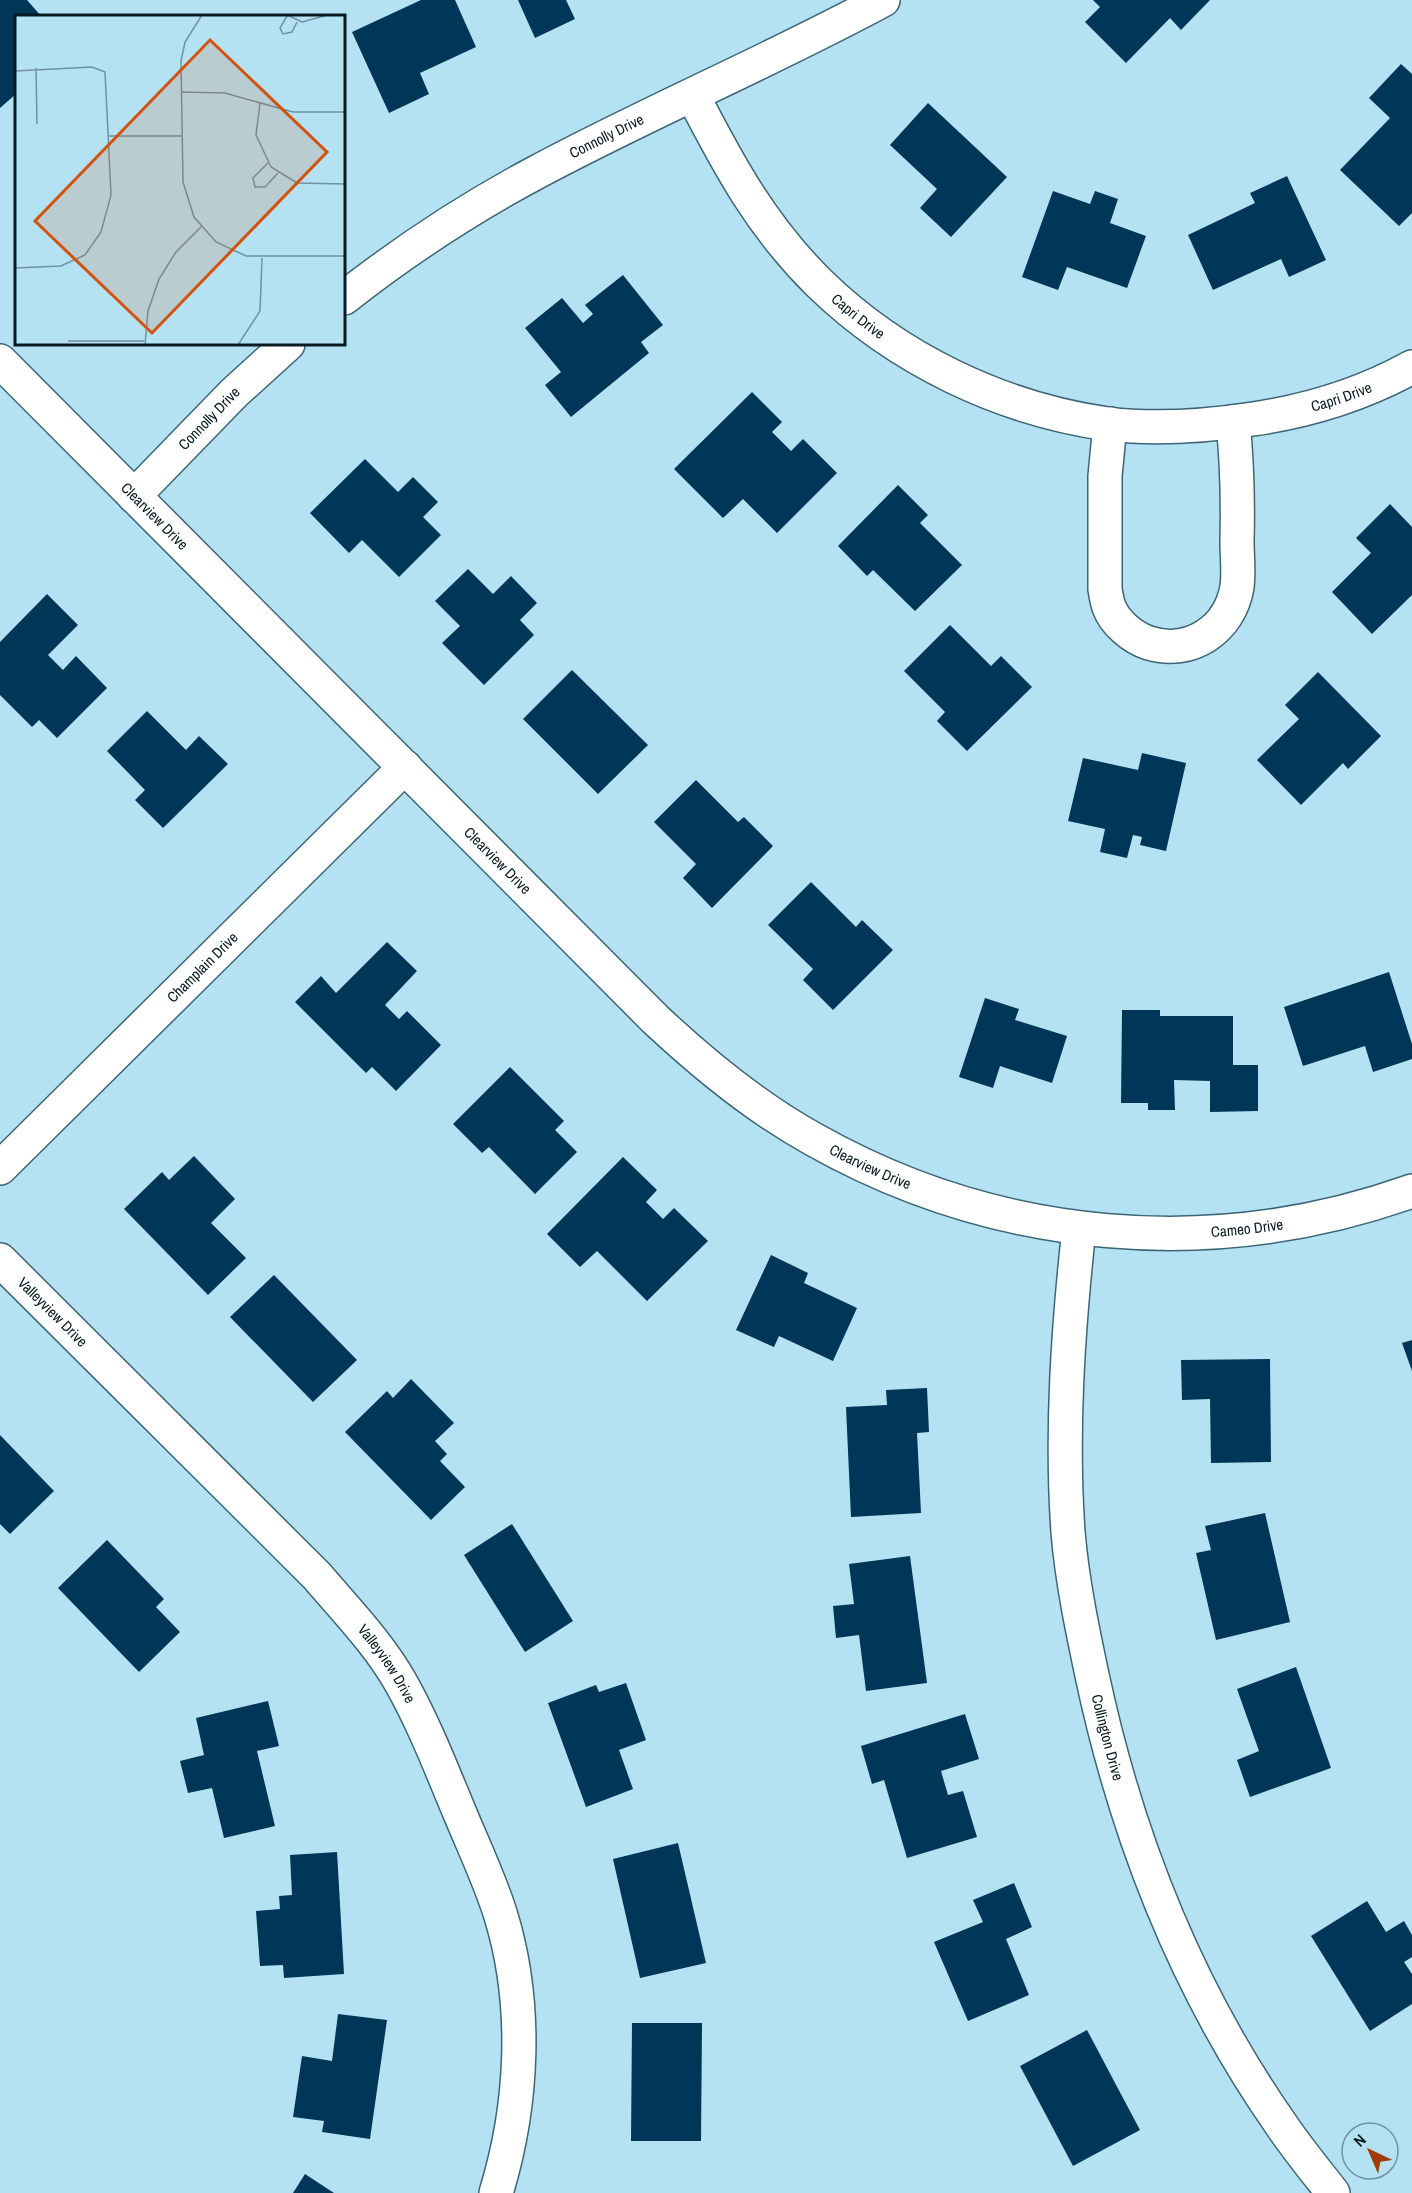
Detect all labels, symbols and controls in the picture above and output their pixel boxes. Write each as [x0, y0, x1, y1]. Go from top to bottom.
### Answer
inset map [15, 15, 345, 345]
street label: Connolly Drive [566, 108, 647, 163]
street label: Capri Drive [827, 288, 889, 344]
street label: Capri Drive [1308, 377, 1375, 417]
street label: Connolly Drive [173, 382, 244, 454]
street label: Clearview Drive [117, 477, 193, 554]
street label: Clearview Drive [459, 822, 536, 899]
street label: Champlain Drive [162, 927, 242, 1007]
street label: Clearview Drive [826, 1139, 914, 1194]
street label: Cameo Drive [1210, 1213, 1285, 1242]
street label: Valleyview Drive [13, 1272, 92, 1351]
street label: Valleyview Drive [353, 1620, 421, 1707]
street label: Collington Drive [1087, 1692, 1129, 1783]
north arrow [1340, 2121, 1400, 2181]
text: N [1349, 2129, 1371, 2151]

